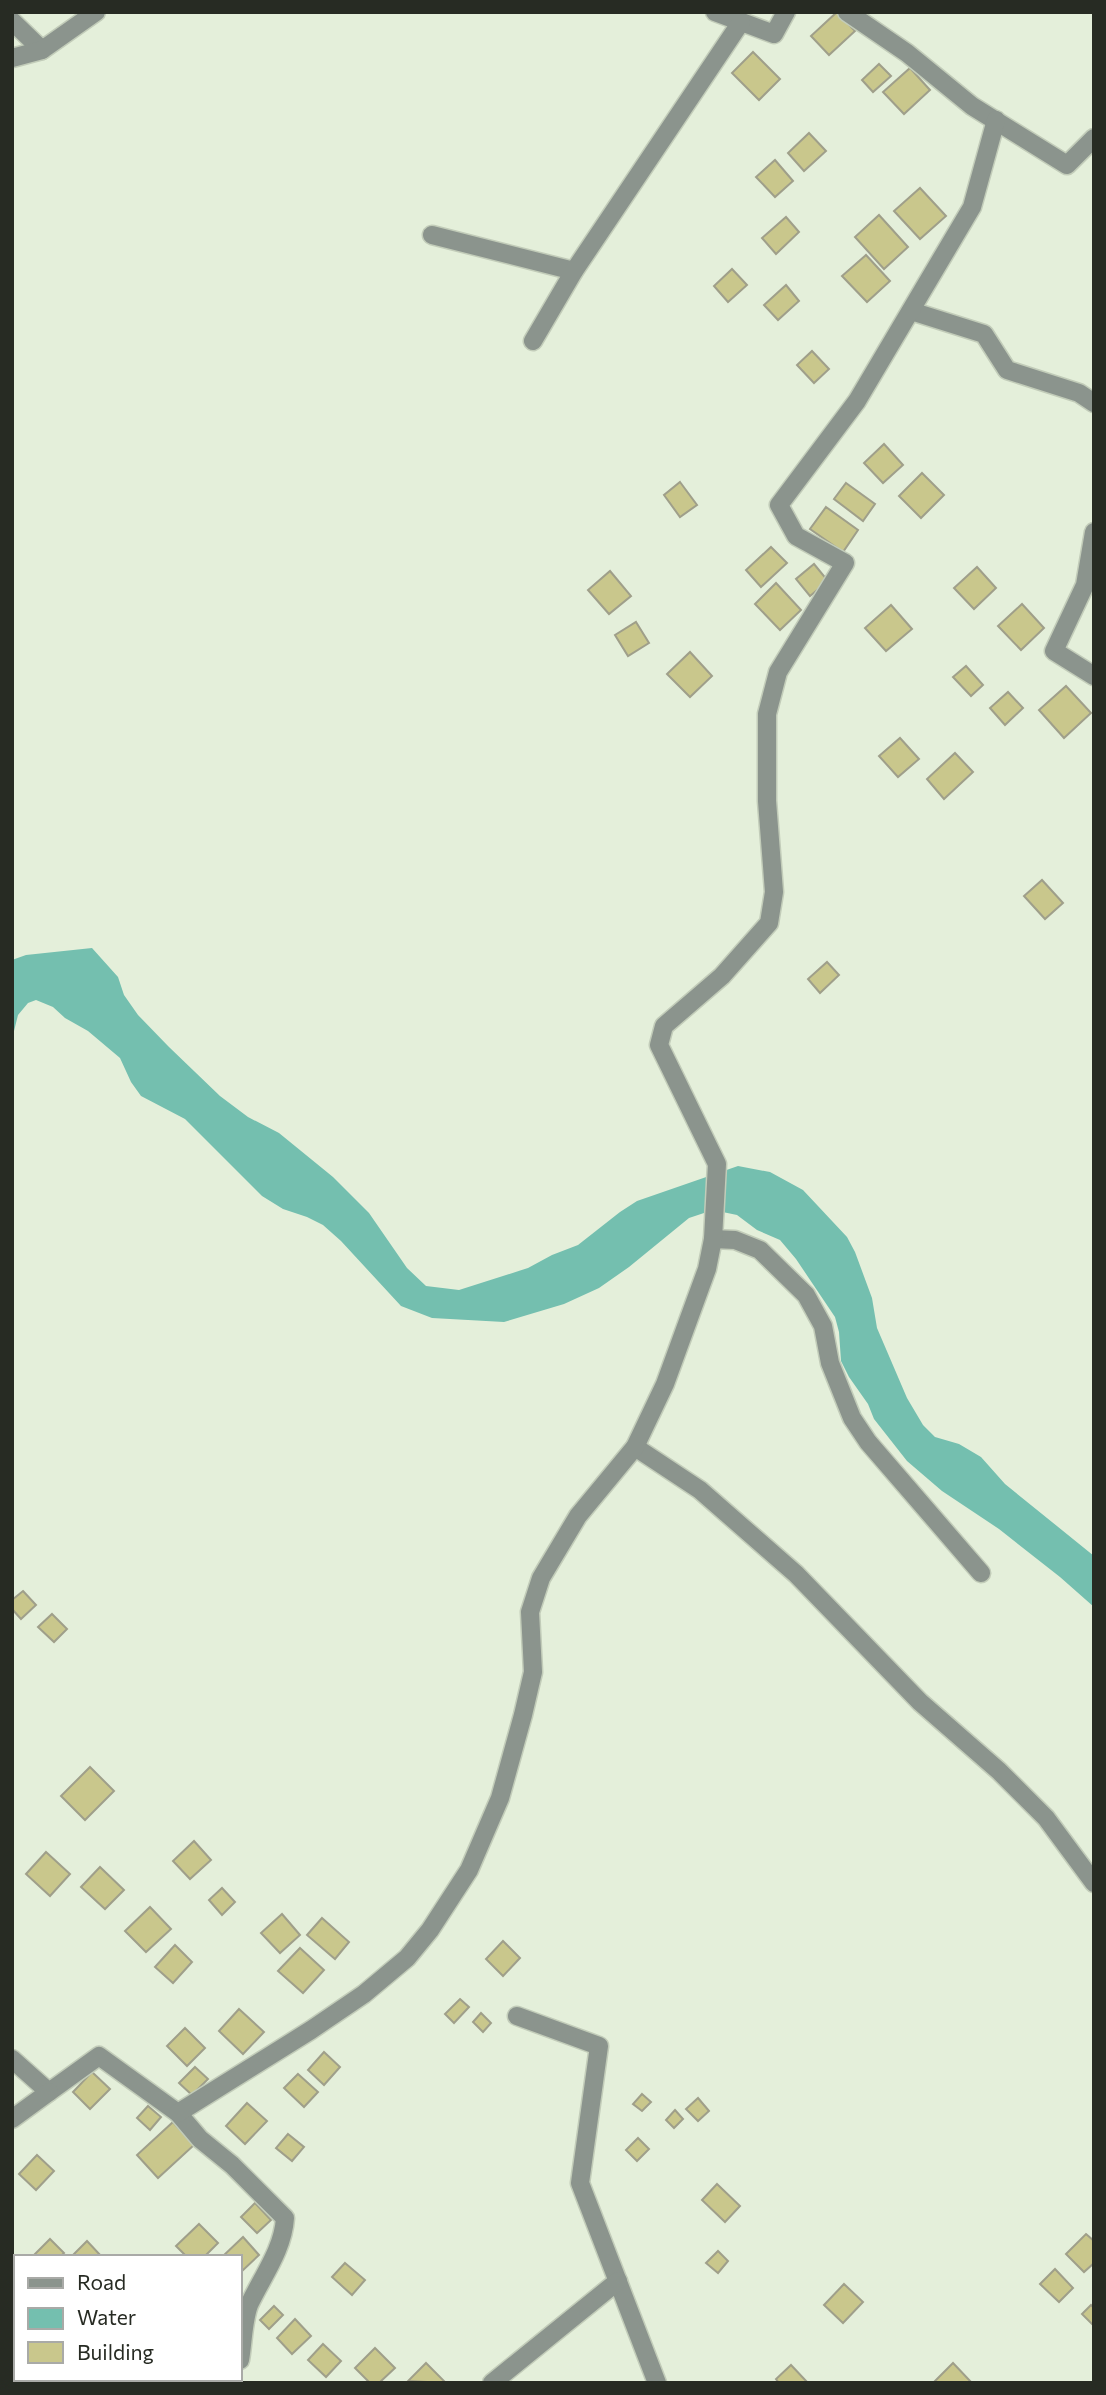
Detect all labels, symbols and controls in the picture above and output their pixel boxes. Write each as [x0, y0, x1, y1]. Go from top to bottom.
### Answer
legend [14, 2255, 242, 2381]
text: Road [77, 2269, 126, 2294]
text: Water [77, 2304, 136, 2329]
text: Building [77, 2339, 154, 2364]

